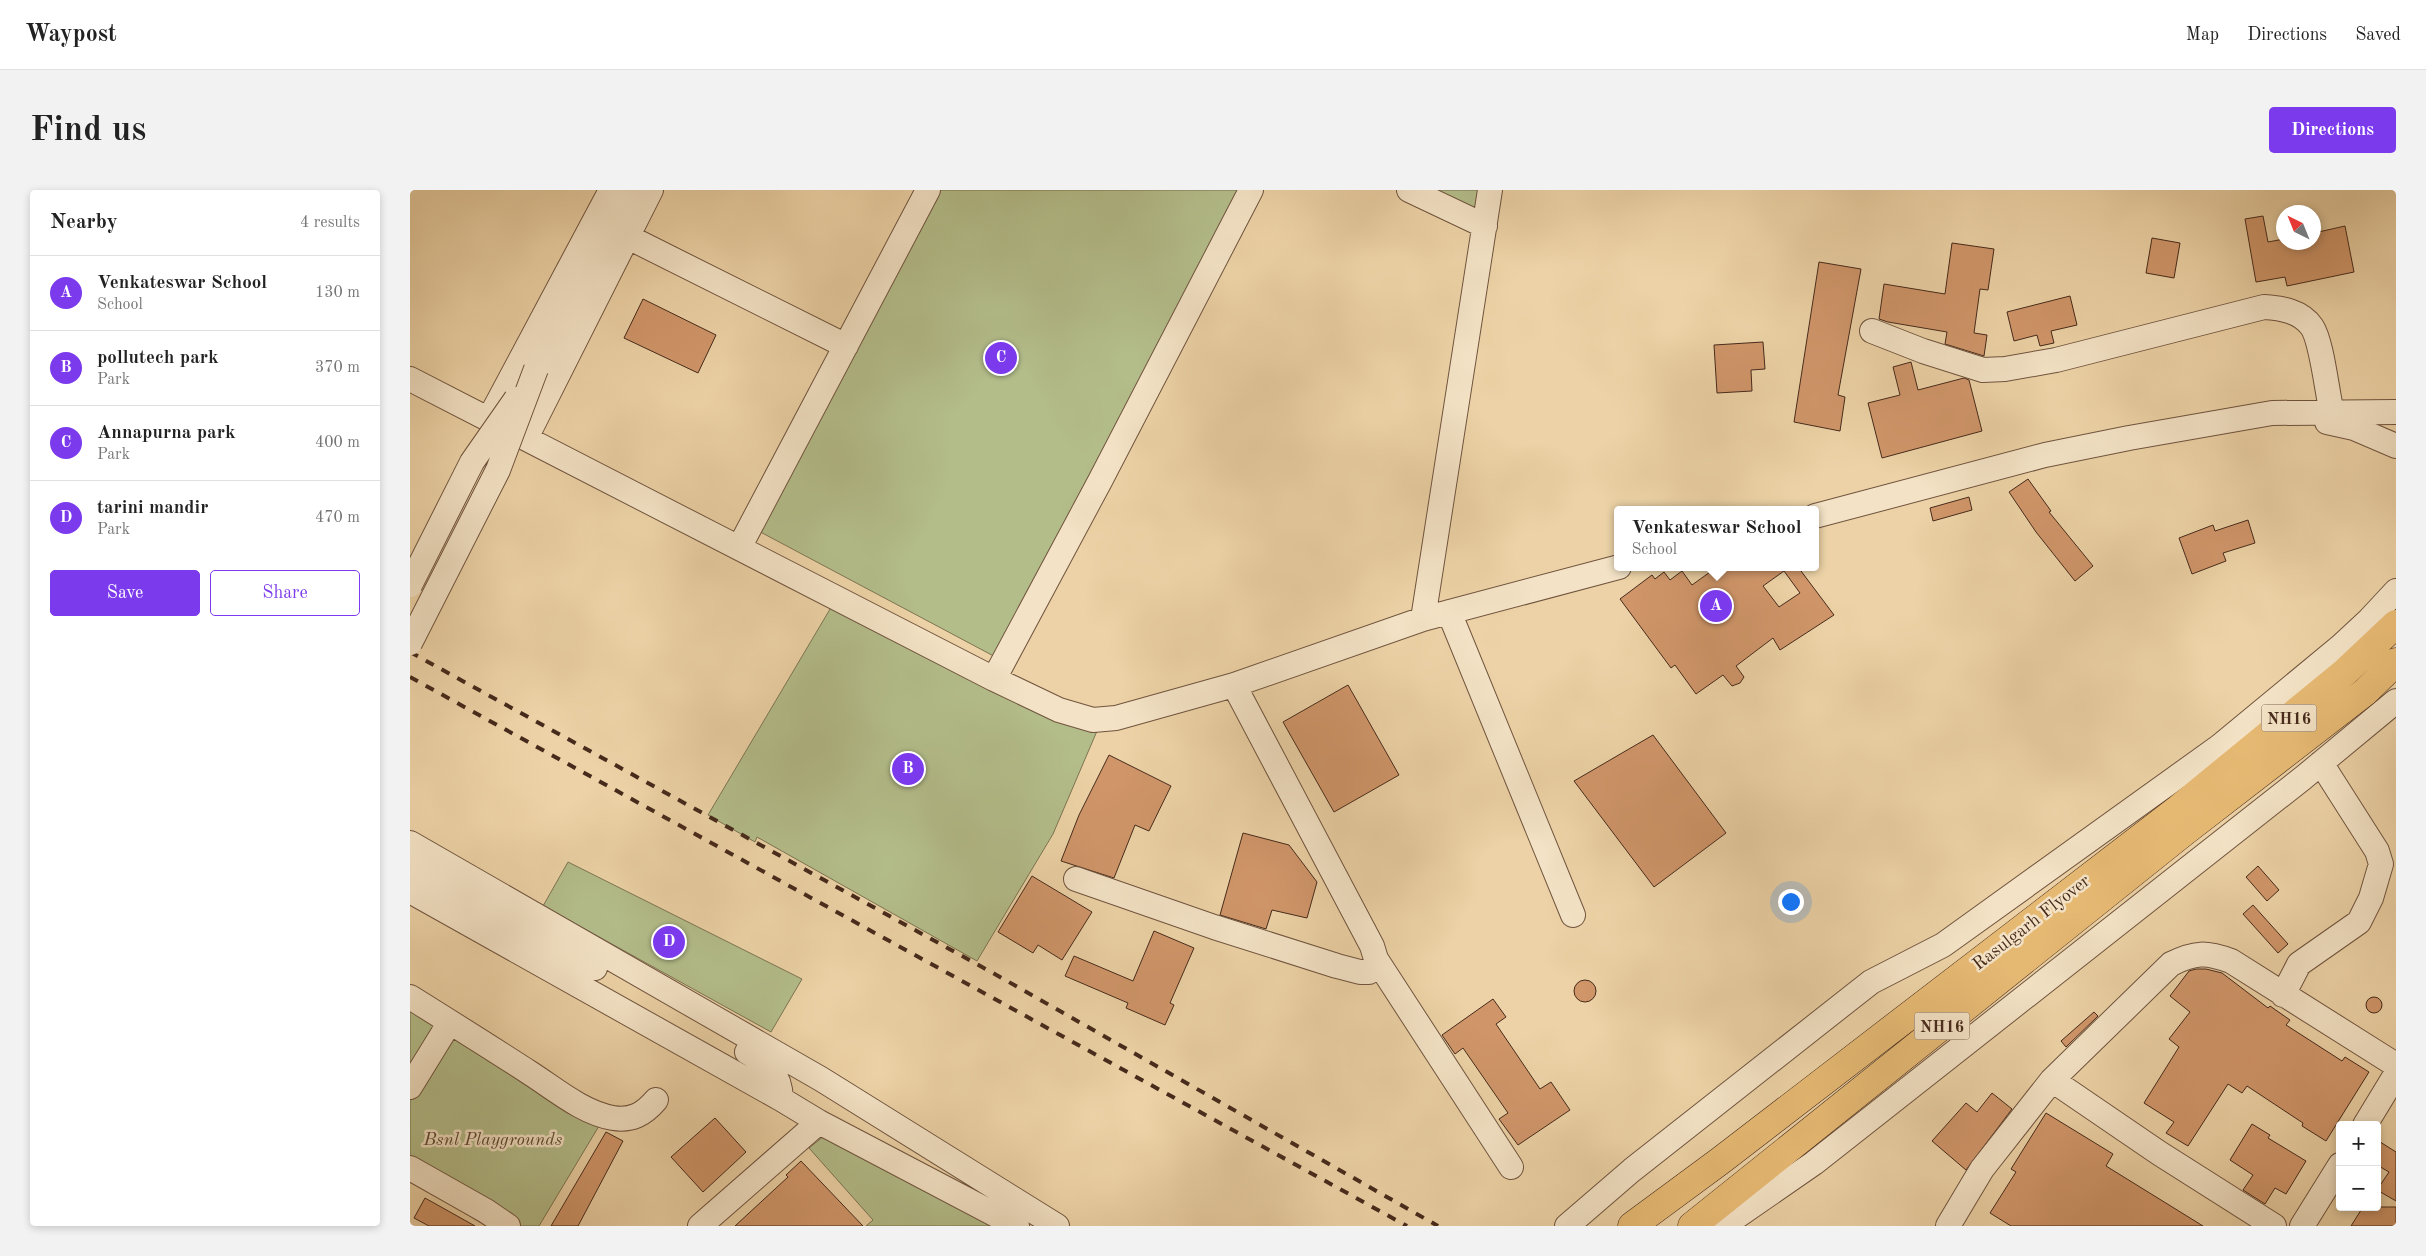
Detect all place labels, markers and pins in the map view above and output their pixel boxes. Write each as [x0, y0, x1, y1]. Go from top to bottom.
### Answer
pin: C [985, 339, 1017, 377]
pin: A [1700, 587, 1732, 625]
pin: B [892, 750, 924, 788]
pin: D [653, 923, 685, 961]

